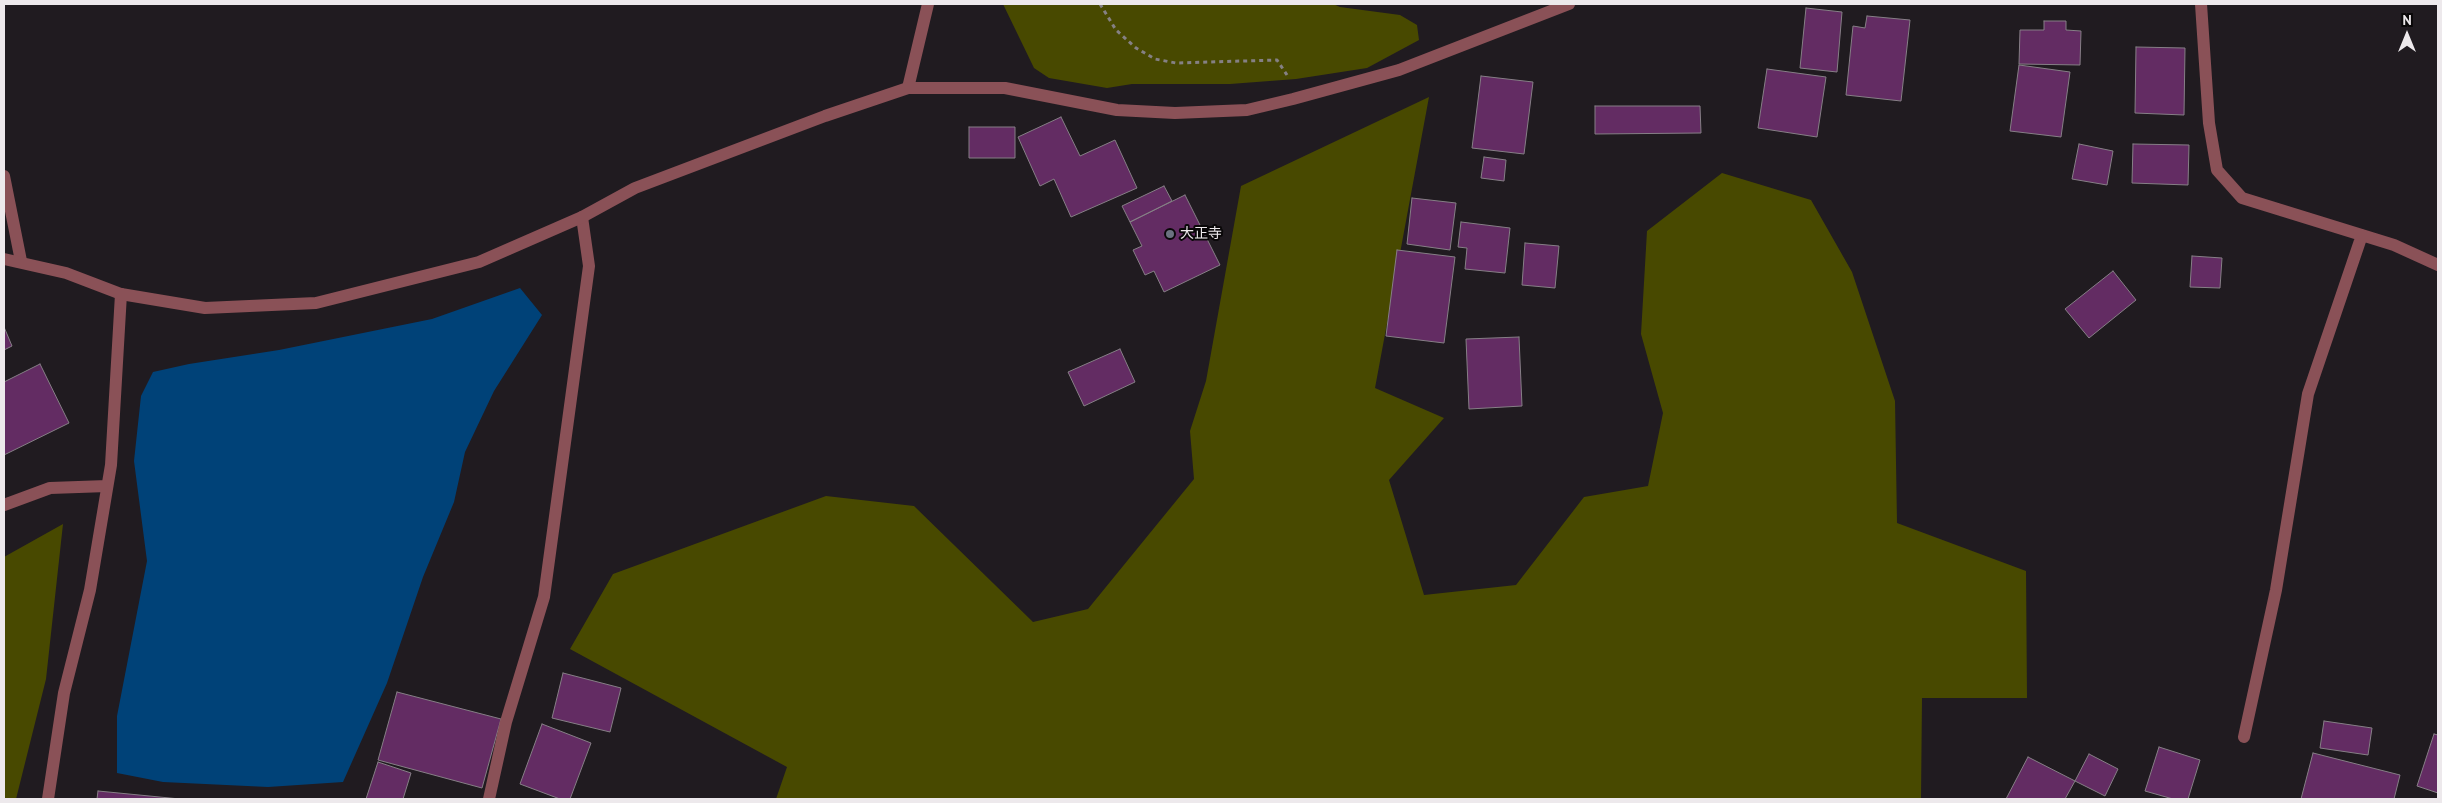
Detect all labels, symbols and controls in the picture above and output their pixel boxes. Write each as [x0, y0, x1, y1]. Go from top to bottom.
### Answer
north arrow [2382, 10, 2432, 60]
text: N [2402, 11, 2412, 29]
place label: 大正寺 [1180, 226, 1222, 242]
marker: 大正寺 [1164, 228, 1176, 240]

